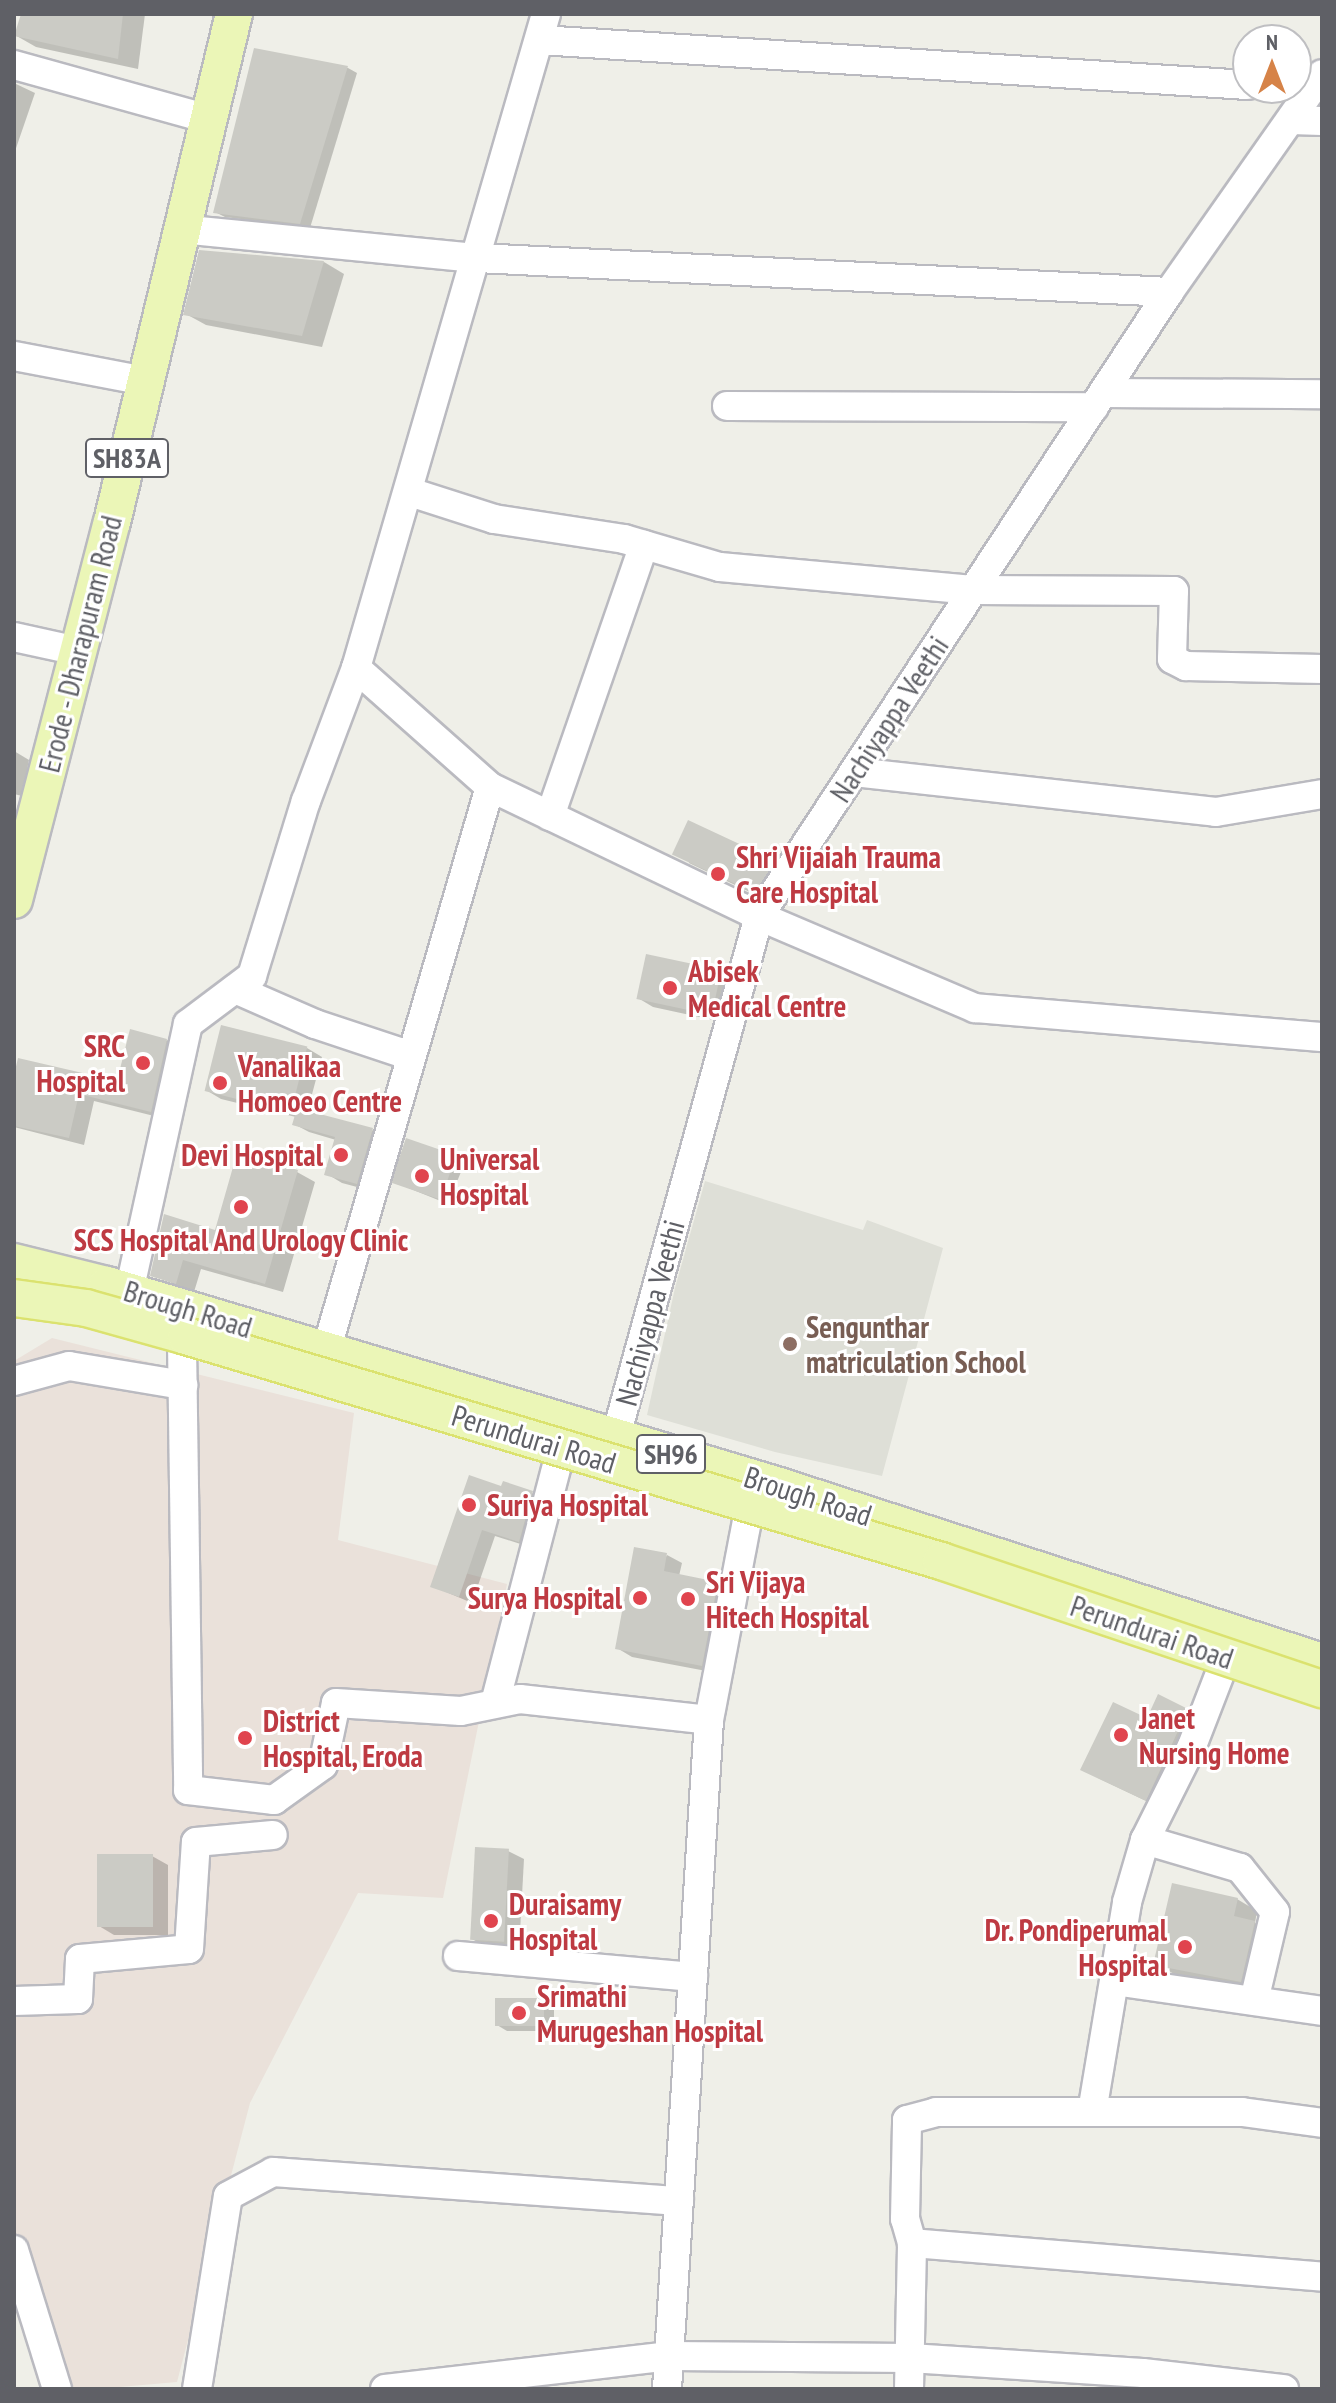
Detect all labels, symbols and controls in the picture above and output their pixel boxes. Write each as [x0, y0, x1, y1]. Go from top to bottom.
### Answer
north arrow [1232, 24, 1312, 104]
text: N [1266, 28, 1278, 56]
road number: SH83A [83, 434, 171, 482]
street label: Erode - Dharapuram Road [30, 511, 130, 777]
street label: Nachiyappa Veethi [822, 629, 956, 809]
place label: Shri Vijaiah Trauma Care Hospital [736, 839, 943, 910]
marker: Shri Vijaiah Trauma Care Hospital [707, 863, 729, 885]
place label: Abisek Medical Centre [688, 953, 847, 1024]
marker: Abisek Medical Centre [659, 977, 681, 999]
place label: SRC Hospital [37, 1028, 125, 1098]
place label: Vanalikaa Homoeo Centre [238, 1048, 402, 1118]
marker: SRC Hospital [132, 1052, 154, 1074]
marker: Vanalikaa Homoeo Centre [209, 1072, 231, 1094]
place label: Devi Hospital [181, 1137, 323, 1173]
place label: Universal Hospital [440, 1141, 539, 1212]
marker: Devi Hospital [330, 1144, 352, 1166]
marker: Universal Hospital [411, 1165, 433, 1187]
marker: SCS Hospital And Urology Clinic [230, 1196, 252, 1218]
street label: Nachiyappa Veethi [608, 1216, 692, 1410]
place label: SCS Hospital And Urology Clinic [73, 1222, 409, 1258]
street label: Brough Road [120, 1272, 256, 1346]
place label: Sengunthar matriculation School [806, 1309, 1026, 1380]
marker: Sengunthar matriculation School [781, 1335, 799, 1353]
street label: Perundurai Road [448, 1397, 620, 1481]
road number: SH96 [635, 1430, 707, 1478]
street label: Brough Road [740, 1458, 876, 1534]
place label: Suriya Hospital [487, 1487, 648, 1523]
marker: Suriya Hospital [458, 1494, 480, 1516]
place label: Sri Vijaya Hitech Hospital [706, 1564, 869, 1634]
place label: Surya Hospital [468, 1580, 622, 1616]
marker: Surya Hospital [629, 1587, 651, 1609]
street label: Perundurai Road [1066, 1587, 1238, 1677]
marker: Sri Vijaya Hitech Hospital [677, 1588, 699, 1610]
place label: Janet Nursing Home [1139, 1700, 1290, 1770]
place label: District Hospital, Eroda [263, 1703, 425, 1774]
marker: Janet Nursing Home [1110, 1724, 1132, 1746]
marker: District Hospital, Eroda [234, 1727, 256, 1749]
place label: Duraisamy Hospital [509, 1886, 621, 1956]
marker: Duraisamy Hospital [480, 1910, 502, 1932]
place label: Dr. Pondiperumal Hospital [983, 1912, 1167, 1982]
marker: Dr. Pondiperumal Hospital [1174, 1936, 1196, 1958]
place label: Srimathi Murugeshan Hospital [537, 1978, 763, 2048]
marker: Srimathi Murugeshan Hospital [508, 2002, 530, 2024]

